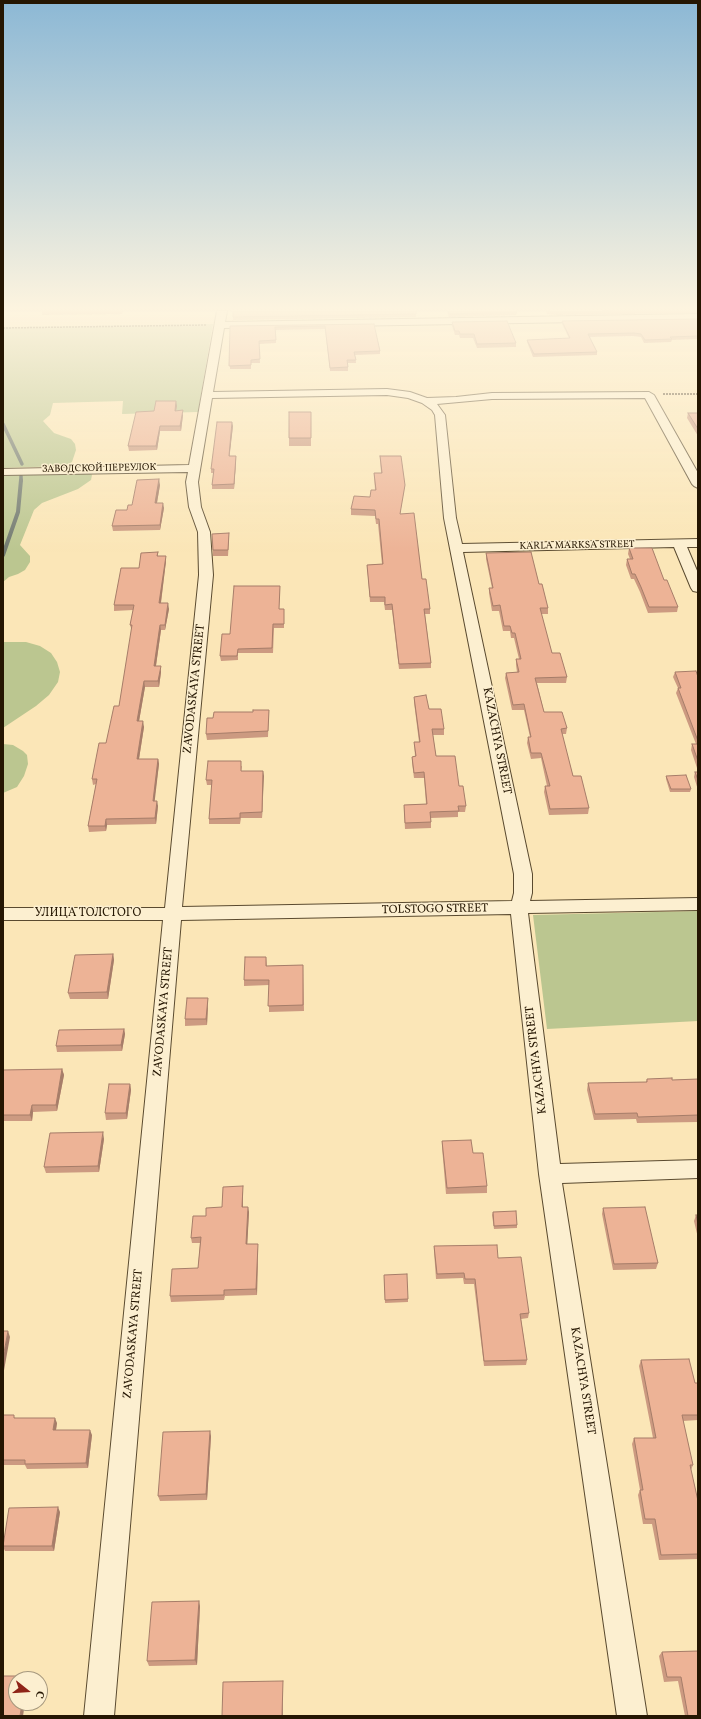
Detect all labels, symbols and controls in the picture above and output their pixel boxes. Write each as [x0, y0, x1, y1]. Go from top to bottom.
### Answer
street label: ЗАВОДСКОЙ ПЕРЕУЛОК [42, 462, 156, 476]
street label: KARLA MARKSA STREET [519, 539, 635, 553]
street label: ZAVODASKAYA STREET [181, 624, 209, 754]
street label: KAZACHYA STREET [479, 686, 513, 796]
street label: TOLSTOGO STREET [382, 902, 488, 918]
street label: УЛИЦА ТОЛСТОГО [35, 907, 141, 921]
street label: ZAVODASKAYA STREET [151, 947, 177, 1077]
street label: KAZACHYA STREET [523, 1005, 551, 1115]
street label: ZAVODASKAYA STREET [121, 1269, 147, 1399]
street label: KAZACHYA STREET [566, 1326, 598, 1436]
north arrow [8, 1671, 48, 1711]
text: С [31, 1689, 47, 1700]

